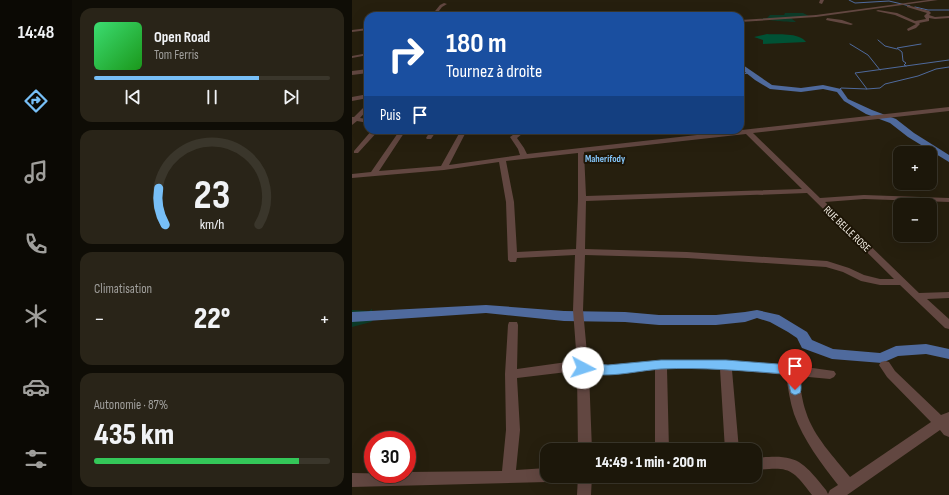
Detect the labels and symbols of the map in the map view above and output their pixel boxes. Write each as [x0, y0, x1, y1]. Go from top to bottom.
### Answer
district label: Maherifody [585, 153, 626, 165]
street label: RUE BELLE ROSE [821, 203, 873, 255]
position arrow [562, 347, 604, 389]
pin [778, 349, 812, 390]
speed limit sign: 30 [364, 431, 416, 483]

